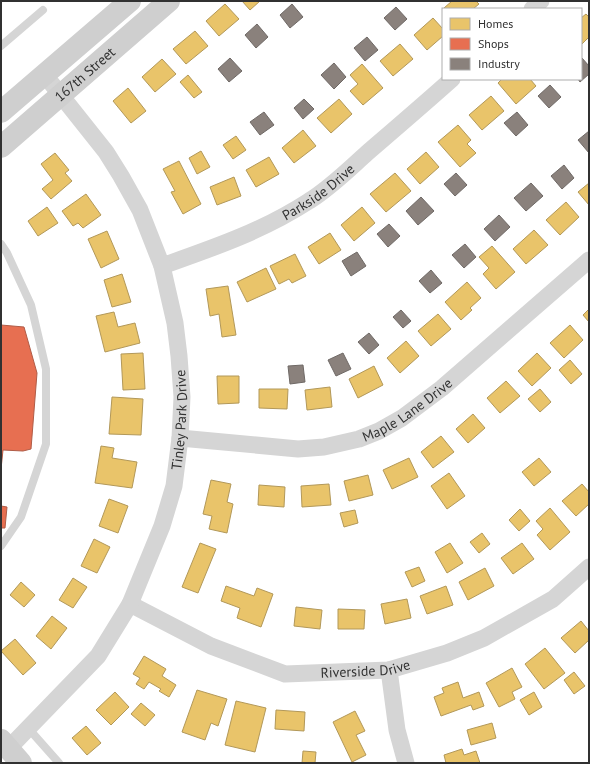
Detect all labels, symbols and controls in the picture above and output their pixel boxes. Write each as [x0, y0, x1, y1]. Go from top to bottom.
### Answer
legend [442, 8, 582, 80]
text: Homes [478, 16, 513, 31]
text: Shops [478, 36, 509, 51]
street label: 167th Street [51, 43, 119, 105]
text: Industry [478, 56, 520, 71]
street label: Parkside Drive [279, 160, 358, 224]
street label: Tinley Park Drive [167, 369, 191, 471]
street label: Maple Lane Drive [360, 374, 456, 446]
street label: Riverside Drive [320, 655, 412, 682]

